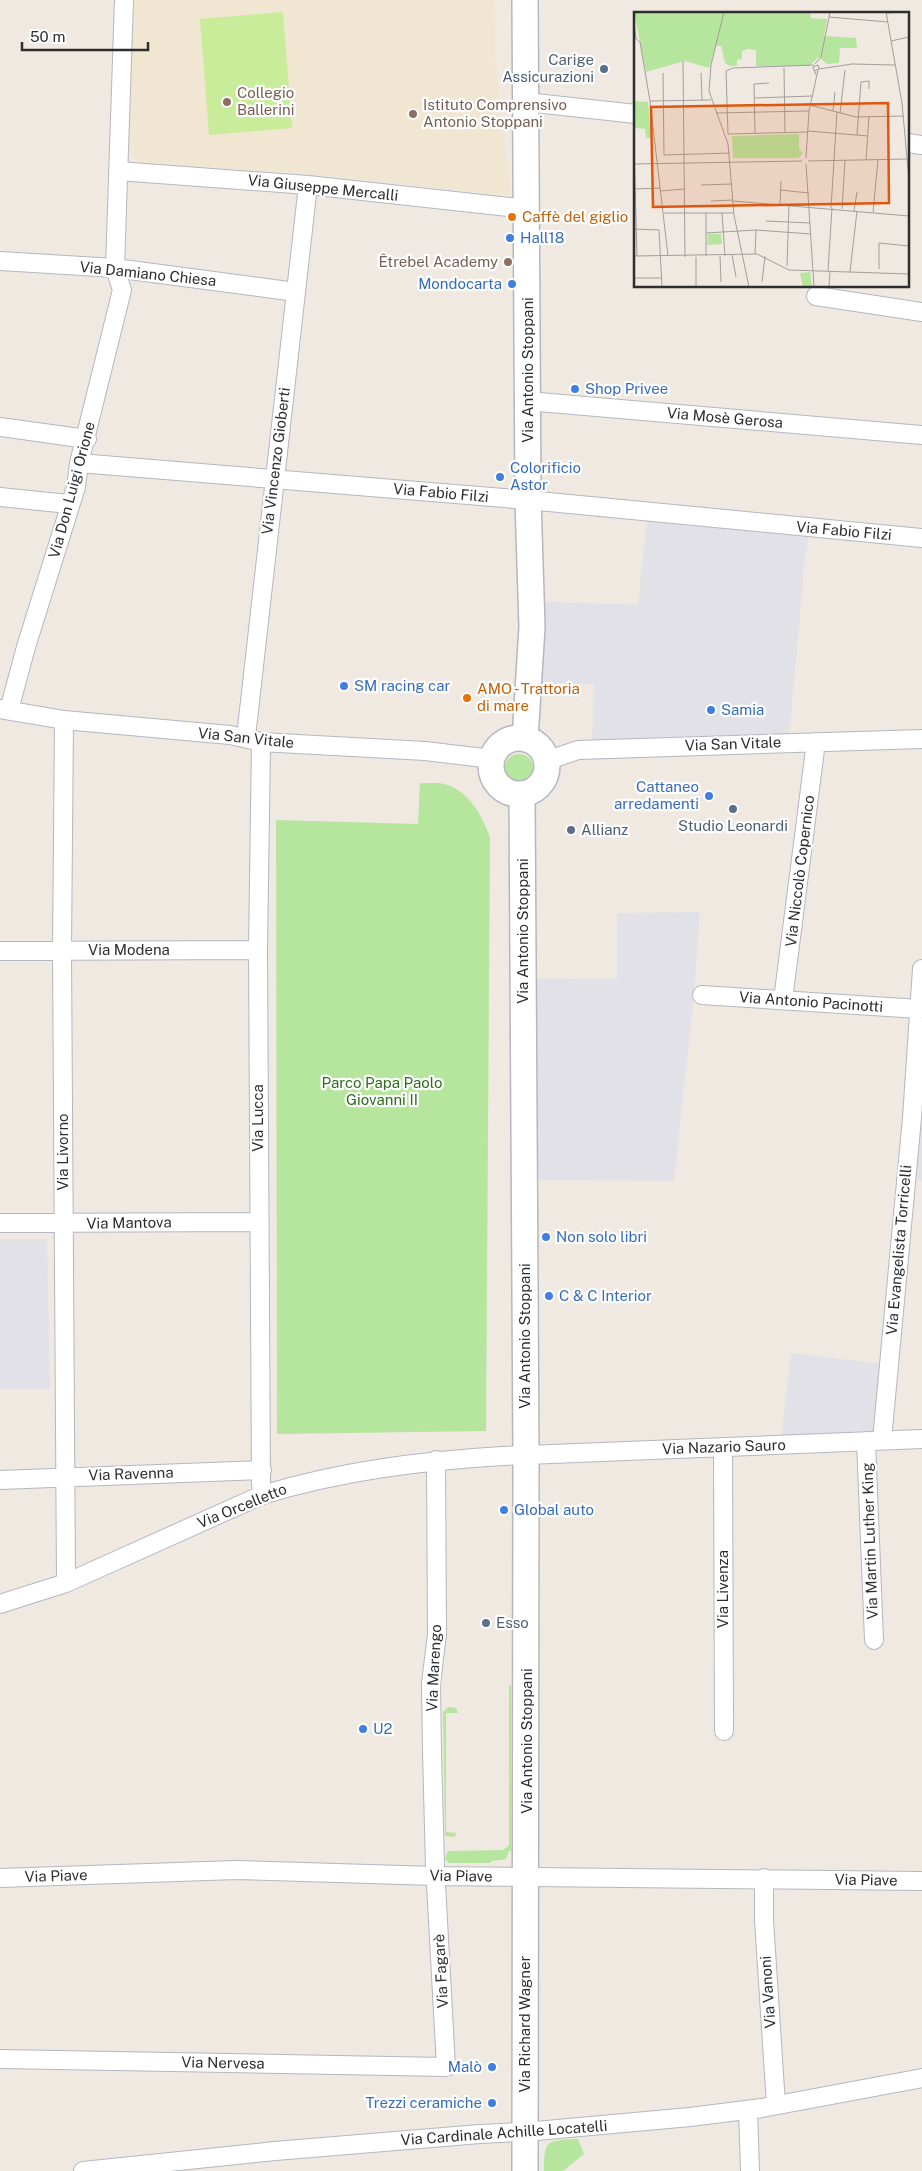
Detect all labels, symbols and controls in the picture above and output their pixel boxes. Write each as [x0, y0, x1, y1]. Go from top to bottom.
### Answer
inset map [634, 12, 910, 288]
scale bar [22, 20, 149, 52]
text: 50 m [30, 28, 65, 45]
place label: Carige Assicurazioni [502, 51, 594, 85]
marker: Carige Assicurazioni [598, 63, 610, 75]
place label: Collegio Ballerini [237, 84, 294, 118]
marker: Collegio Ballerini [221, 96, 233, 108]
place label: Istituto Comprensivo Antonio Stoppani [423, 96, 567, 130]
marker: Istituto Comprensivo Antonio Stoppani [407, 108, 419, 120]
street label: Via Giuseppe Mercalli [247, 171, 399, 204]
place label: Caffè del giglio [522, 208, 628, 225]
marker: Caffè del giglio [506, 211, 518, 223]
place label: Hall18 [520, 229, 564, 246]
marker: Hall18 [504, 232, 516, 244]
place label: Êtrebel Academy [378, 253, 498, 270]
marker: Êtrebel Academy [502, 256, 514, 268]
street label: Via Damiano Chiesa [79, 258, 217, 289]
place label: Mondocarta [418, 275, 502, 292]
marker: Mondocarta [506, 278, 518, 290]
street label: Via Antonio Stoppani [519, 297, 536, 443]
place label: Shop Privee [585, 380, 668, 397]
marker: Shop Privee [569, 383, 581, 395]
street label: Via Vincenzo Gioberti [258, 386, 293, 536]
street label: Via Mosè Gerosa [666, 404, 784, 431]
street label: Via Don Luigi Orione [45, 420, 98, 560]
place label: Colorificio Astor [510, 459, 581, 493]
marker: Colorificio Astor [494, 471, 506, 483]
street label: Via Fabio Filzi [393, 480, 489, 505]
street label: Via Fabio Filzi [796, 518, 892, 543]
place label: SM racing car [354, 677, 450, 694]
marker: SM racing car [338, 680, 350, 692]
place label: AMO - Trattoria di mare [477, 680, 580, 714]
marker: AMO - Trattoria di mare [461, 692, 473, 704]
place label: Samia [721, 701, 764, 718]
marker: Samia [705, 704, 717, 716]
street label: Via San Vitale [197, 724, 295, 751]
street label: Via San Vitale [684, 733, 782, 754]
place label: Cattaneo arredamenti [614, 778, 699, 812]
marker: Cattaneo arredamenti [703, 790, 715, 802]
street label: Via Niccolò Copernico [782, 794, 817, 948]
marker: Studio Leonardi [727, 803, 739, 815]
place label: Studio Leonardi [678, 817, 788, 834]
place label: Allianz [581, 821, 628, 838]
marker: Allianz [565, 824, 577, 836]
street label: Via Antonio Stoppani [514, 858, 531, 1004]
street label: Via Modena [88, 941, 170, 958]
street label: Via Antonio Pacinotti [739, 988, 884, 1015]
park label: Parco Papa Paolo Giovanni II [322, 1074, 442, 1108]
street label: Via Lucca [249, 1084, 266, 1152]
street label: Via Livorno [54, 1113, 71, 1191]
street label: Via Evangelista Torricelli [883, 1164, 914, 1336]
street label: Via Mantova [86, 1213, 172, 1232]
place label: Non solo libri [556, 1228, 647, 1245]
marker: Non solo libri [540, 1231, 552, 1243]
street label: Via Antonio Stoppani [516, 1263, 533, 1409]
place label: C & C Interior [559, 1287, 652, 1304]
marker: C & C Interior [543, 1290, 555, 1302]
street label: Via Nazario Sauro [662, 1436, 786, 1457]
street label: Via Martin Luther King [858, 1462, 881, 1620]
street label: Via Ravenna [88, 1464, 174, 1483]
street label: Via Orcelletto [195, 1480, 289, 1531]
place label: Global auto [514, 1501, 594, 1518]
marker: Global auto [498, 1504, 510, 1516]
street label: Via Livenza [714, 1550, 731, 1628]
place label: Esso [496, 1614, 529, 1631]
marker: Esso [480, 1617, 492, 1629]
street label: Via Marengo [423, 1624, 444, 1712]
street label: Via Antonio Stoppani [518, 1668, 535, 1814]
place label: U2 [373, 1720, 393, 1737]
marker: U2 [357, 1723, 369, 1735]
street label: Via Piave [24, 1866, 88, 1885]
street label: Via Piave [429, 1866, 493, 1885]
street label: Via Piave [834, 1870, 898, 1889]
street label: Via Fagarè [430, 1933, 451, 2009]
street label: Via Richard Wagner [516, 1955, 533, 2092]
street label: Via Vanoni [756, 1955, 779, 2029]
street label: Via Nervesa [181, 2053, 265, 2072]
place label: Malò [448, 2058, 482, 2075]
marker: Malò [486, 2061, 498, 2073]
place label: Trezzi ceramiche [365, 2094, 482, 2111]
marker: Trezzi ceramiche [486, 2097, 498, 2109]
street label: Via Cardinale Achille Locatelli [400, 2117, 608, 2148]

